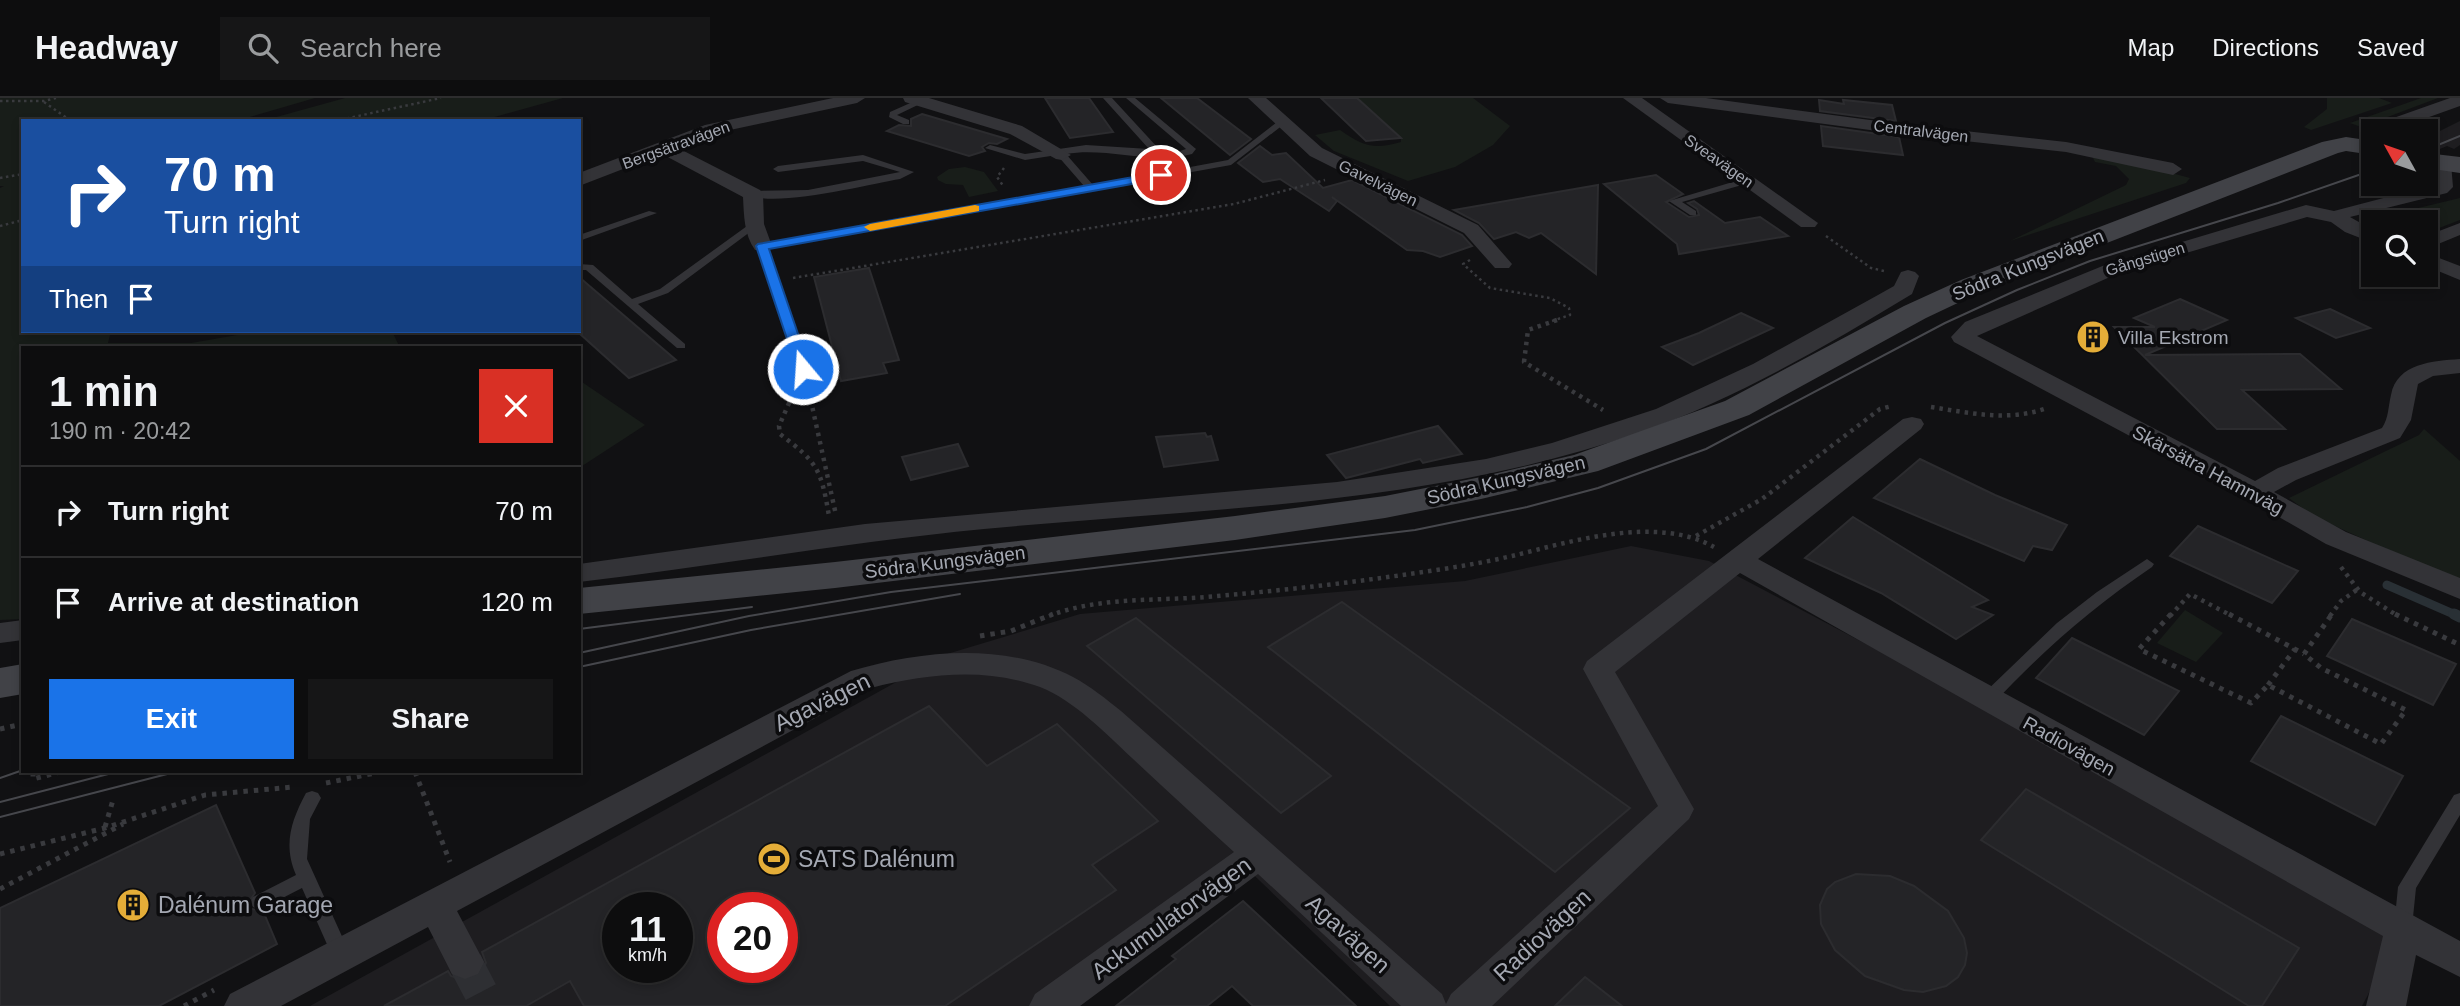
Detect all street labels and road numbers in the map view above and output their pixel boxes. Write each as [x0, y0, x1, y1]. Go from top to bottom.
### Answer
street label: Centralvägen [1873, 117, 1969, 145]
street label: Bergsätravägen [620, 118, 732, 172]
street label: Sveavägen [1681, 131, 1757, 191]
street label: Gavelvägen [1336, 157, 1420, 209]
street label: Södra Kungsvägen [1949, 225, 2107, 305]
street label: Gångstigen [2103, 239, 2187, 279]
street label: Skärsätra Hamnväg [2129, 421, 2287, 519]
street label: Södra Kungsvägen [1425, 452, 1587, 508]
street label: Södra Kungsvägen [864, 542, 1026, 582]
street label: Agavägen [770, 668, 874, 736]
street label: Radiovägen [2020, 712, 2118, 780]
street label: Ackumulatorvägen [1086, 851, 1256, 985]
street label: Radiovägen [1488, 884, 1596, 986]
street label: Agavägen [1301, 890, 1395, 978]

